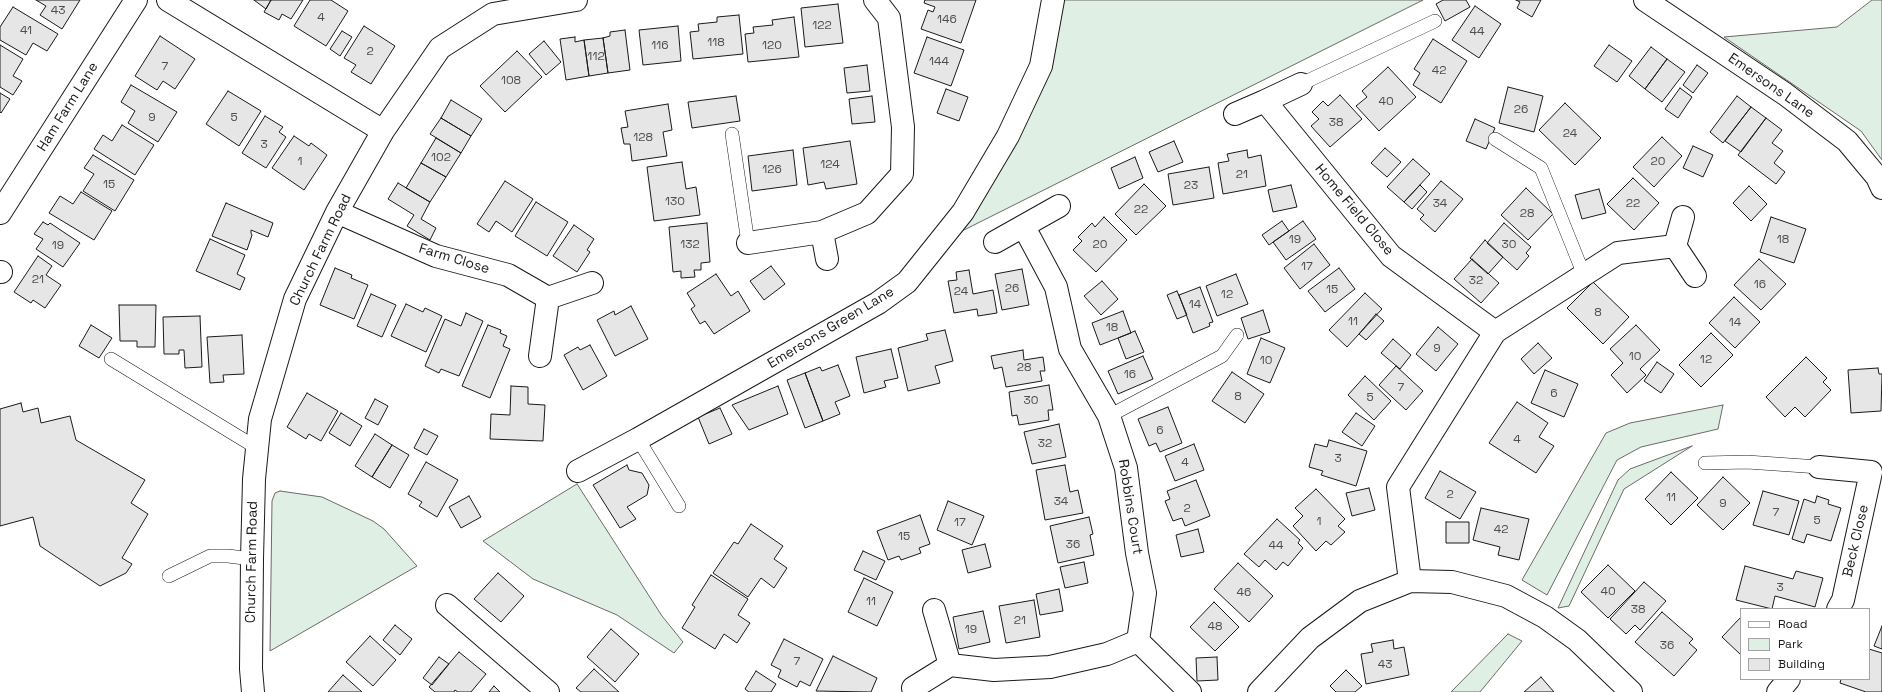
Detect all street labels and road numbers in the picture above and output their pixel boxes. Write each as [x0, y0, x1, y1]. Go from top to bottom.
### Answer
street label: Emersons Lane [1725, 50, 1817, 122]
street label: Ham Farm Lane [34, 59, 102, 155]
street label: Home Field Close [1311, 161, 1397, 259]
street label: Church Farm Road [287, 191, 355, 309]
street label: Farm Close [417, 240, 491, 278]
street label: Emersons Green Lane [765, 284, 897, 372]
street label: Robbins Court [1114, 458, 1146, 556]
street label: Church Farm Road [243, 501, 261, 623]
street label: Beck Close [1840, 503, 1872, 579]

